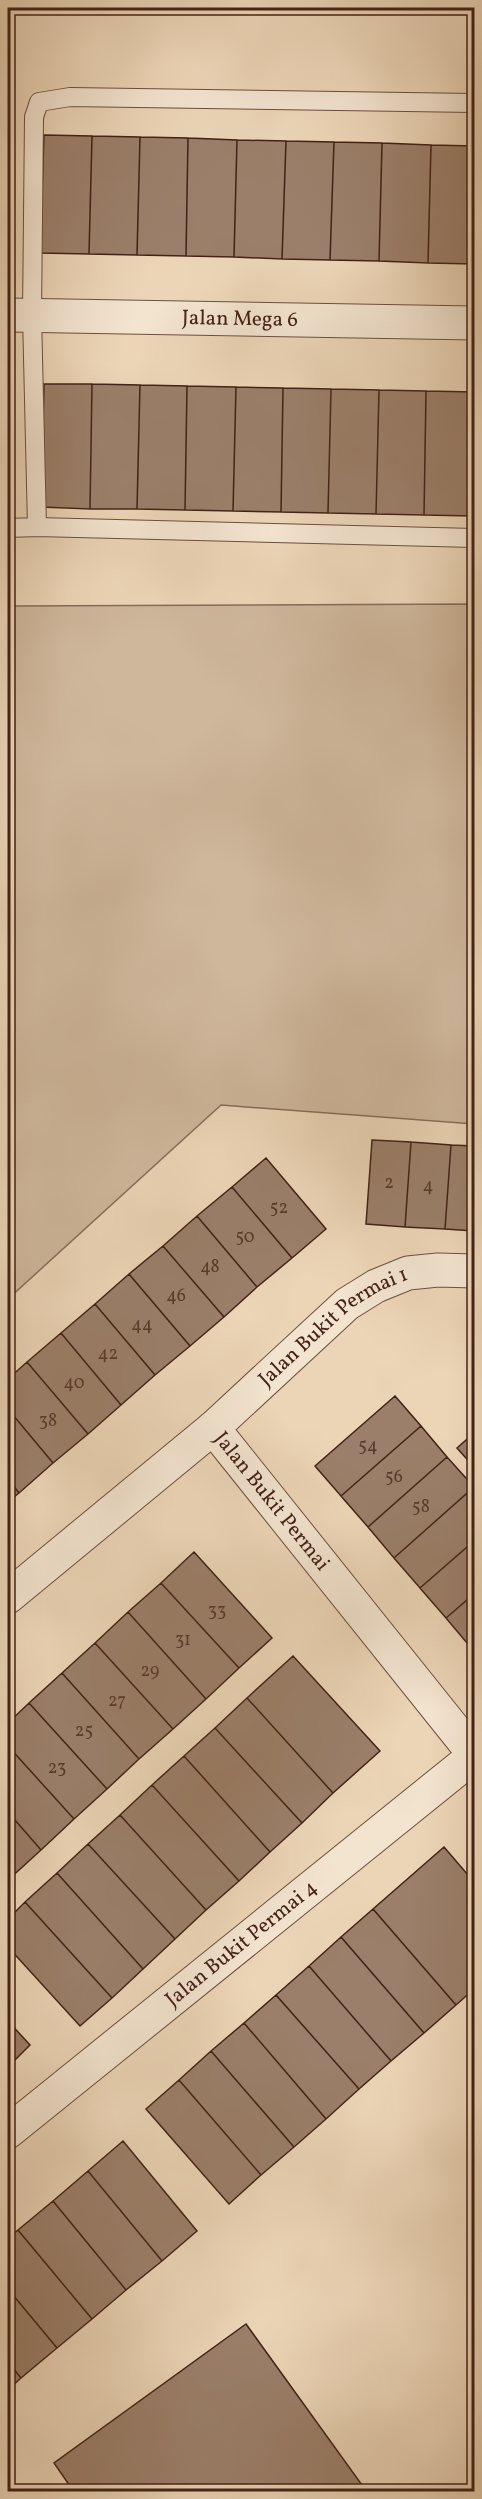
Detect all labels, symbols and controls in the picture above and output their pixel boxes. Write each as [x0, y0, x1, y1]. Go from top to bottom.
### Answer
street label: Jalan Mega 6 [182, 303, 298, 334]
house number: 2 [384, 1171, 394, 1196]
house number: 4 [423, 1174, 433, 1199]
house number: 52 [270, 1196, 288, 1221]
house number: 50 [235, 1225, 255, 1250]
house number: 48 [200, 1255, 220, 1280]
street label: Jalan Bukit Permai 1 [252, 1260, 412, 1393]
house number: 46 [166, 1284, 186, 1309]
house number: 44 [131, 1313, 153, 1338]
house number: 42 [98, 1342, 118, 1367]
house number: 40 [63, 1371, 85, 1396]
house number: 38 [39, 1409, 57, 1434]
street label: Jalan Bukit Permai [207, 1426, 337, 1577]
house number: 54 [358, 1434, 378, 1459]
house number: 56 [385, 1465, 403, 1490]
house number: 58 [412, 1495, 430, 1520]
house number: 33 [208, 1599, 226, 1624]
house number: 31 [175, 1628, 191, 1653]
house number: 29 [141, 1659, 159, 1684]
house number: 27 [108, 1689, 126, 1714]
house number: 25 [75, 1719, 93, 1744]
house number: 23 [48, 1756, 66, 1781]
street label: Jalan Bukit Permai 4 [159, 1873, 324, 2014]

